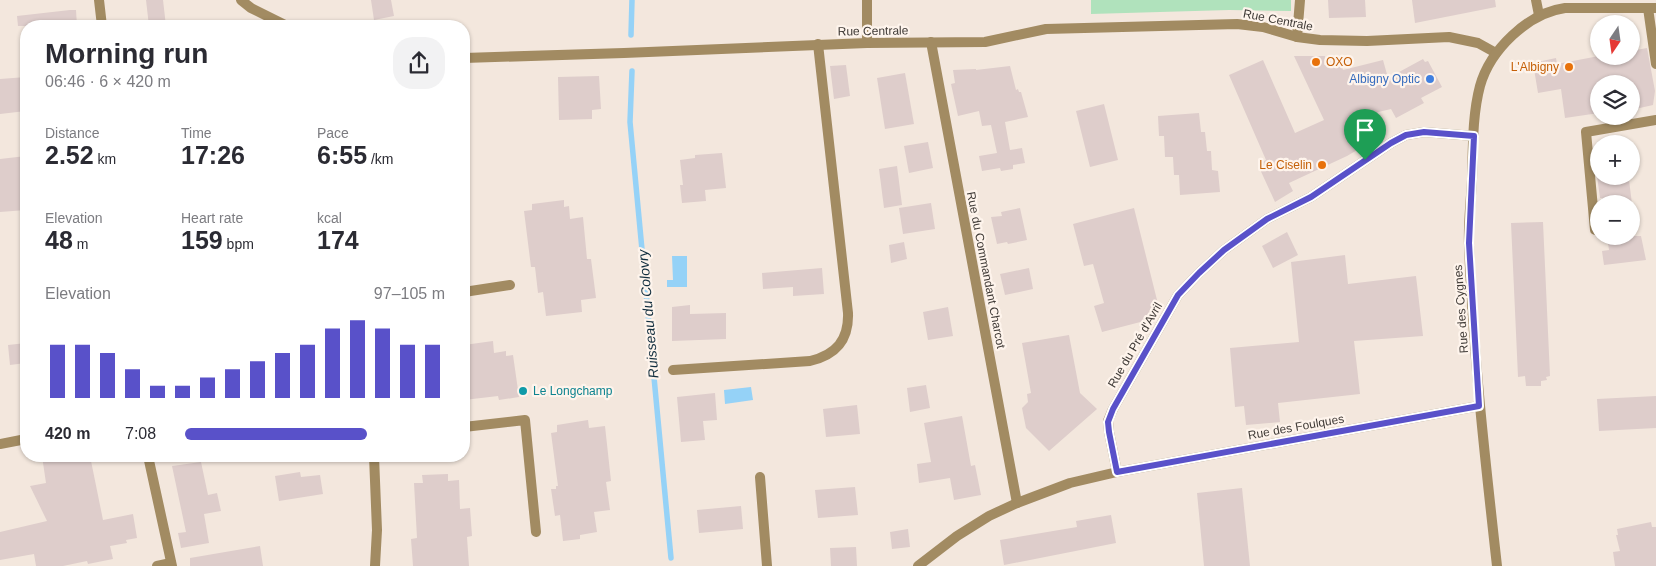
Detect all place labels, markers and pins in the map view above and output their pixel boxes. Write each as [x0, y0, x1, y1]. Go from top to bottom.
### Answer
place label: OXO [1326, 55, 1353, 69]
marker: OXO [1310, 56, 1322, 68]
place label: L'Albigny [1511, 60, 1559, 74]
marker: L'Albigny [1563, 61, 1575, 73]
place label: Albigny Optic [1349, 72, 1420, 86]
marker: Albigny Optic [1424, 73, 1436, 85]
pin [1344, 109, 1386, 160]
place label: Le Ciselin [1259, 158, 1312, 172]
marker: Le Ciselin [1316, 159, 1328, 171]
place label: Le Longchamp [533, 384, 613, 398]
marker: Le Longchamp [517, 385, 529, 397]

